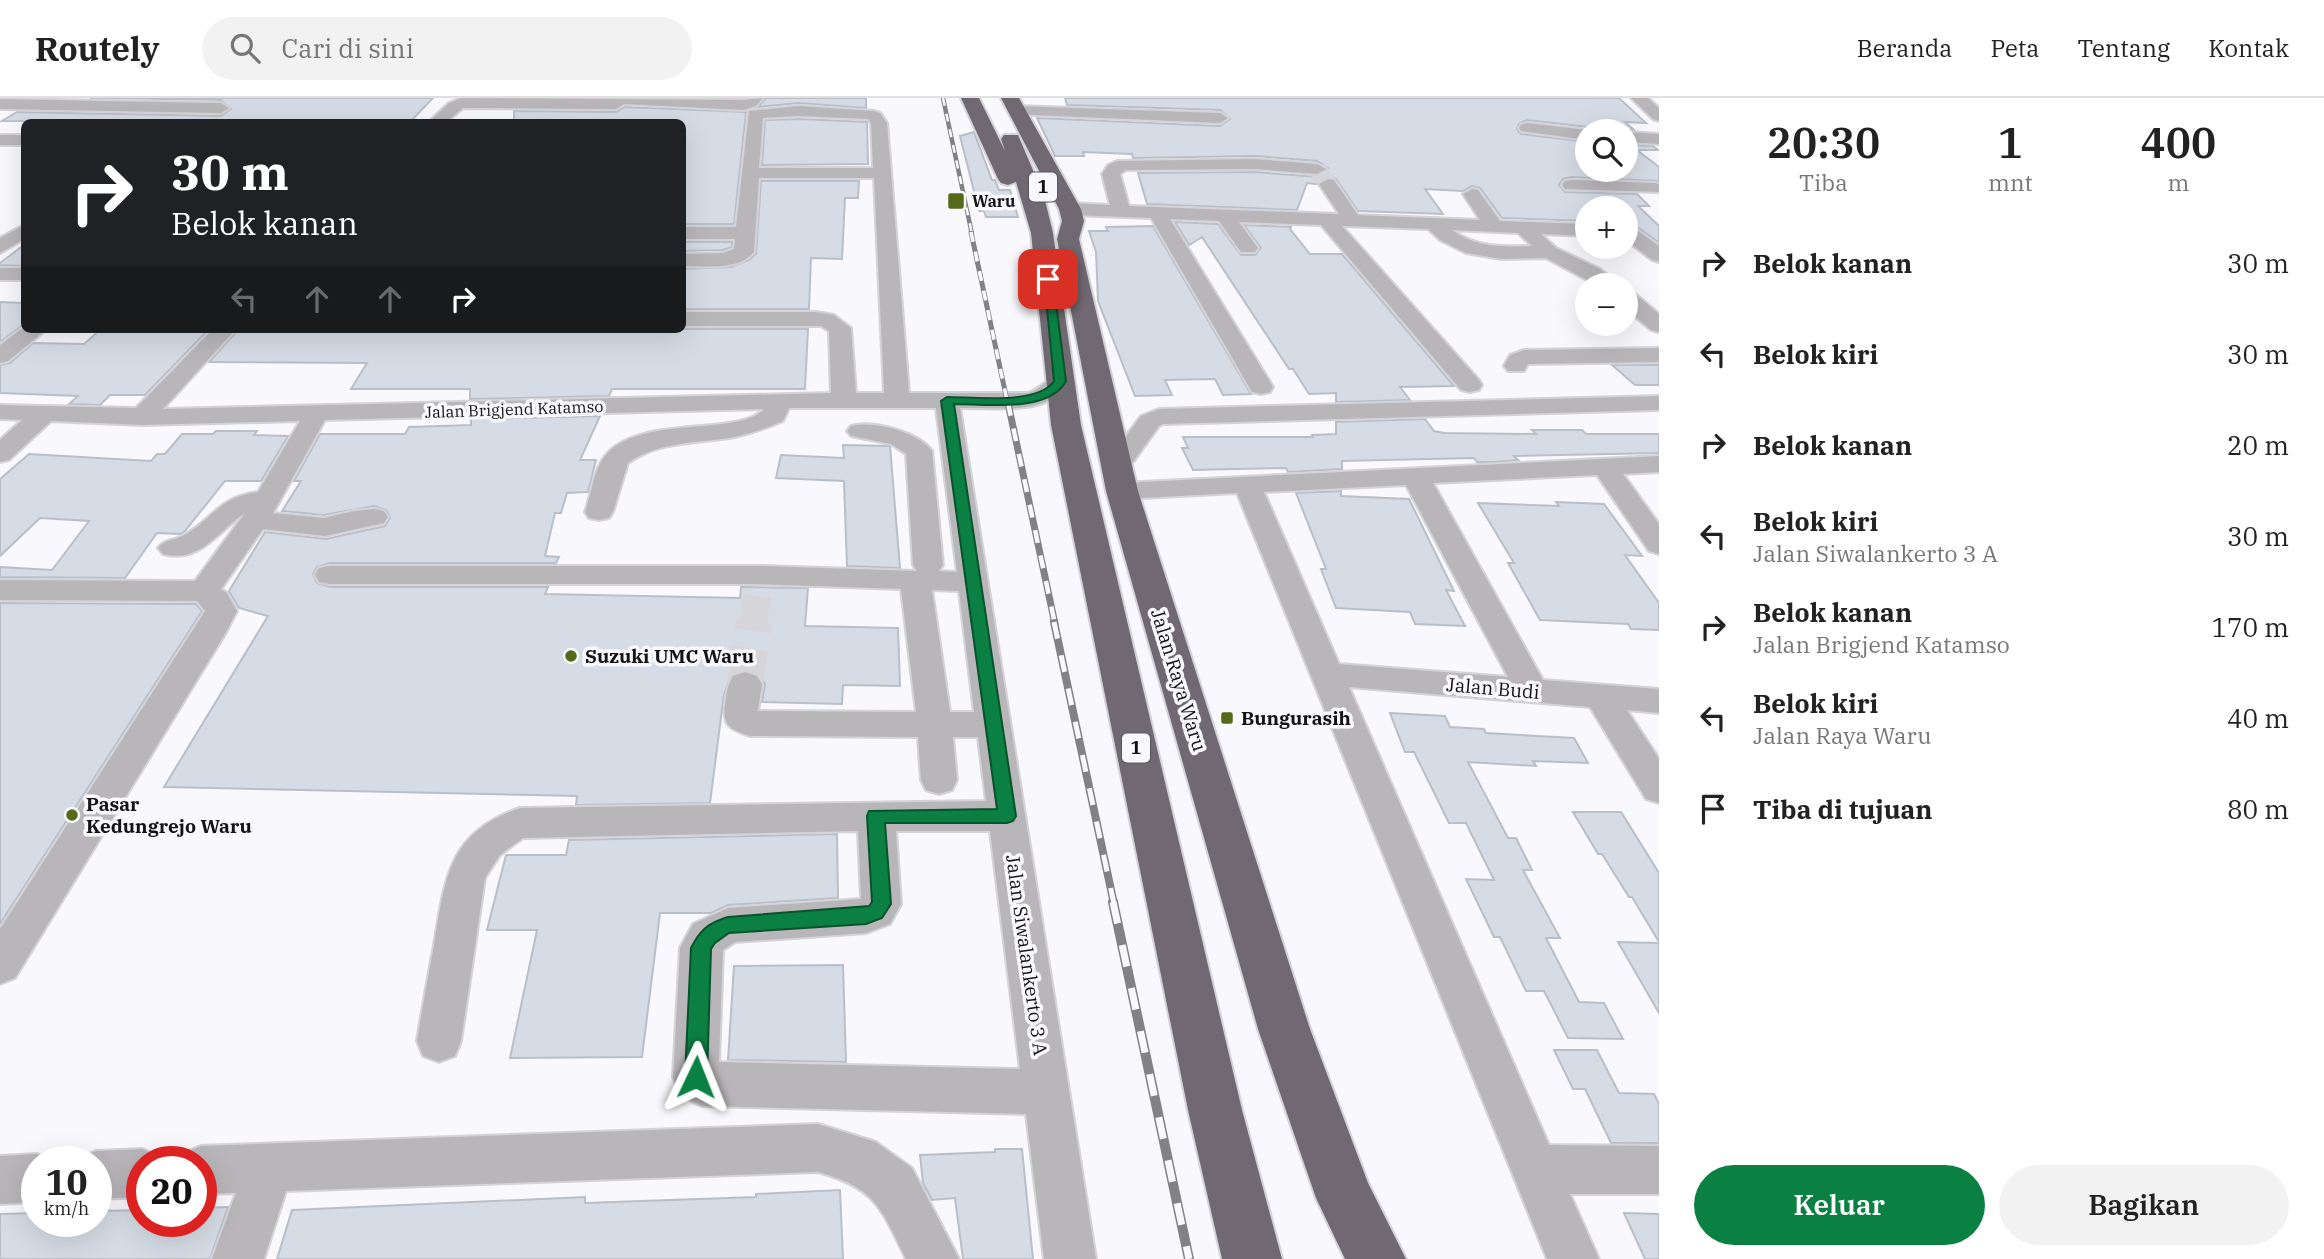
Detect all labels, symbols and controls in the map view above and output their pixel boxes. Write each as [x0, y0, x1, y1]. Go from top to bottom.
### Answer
search box [202, 17, 692, 80]
text: Routely [35, 27, 160, 70]
icon: search [226, 29, 264, 67]
text: Cari di sini [282, 31, 414, 65]
text: Beranda [1857, 32, 1952, 64]
text: Peta [1990, 32, 2039, 64]
text: Tentang [2077, 32, 2170, 64]
text: Kontak [2208, 32, 2289, 64]
text: 20:30 [1767, 115, 1880, 170]
text: 1 [1998, 115, 2023, 170]
text: 400 [2141, 115, 2216, 170]
map controls [1575, 119, 1638, 336]
button: search [1575, 119, 1638, 182]
text: 30 m [171, 140, 289, 203]
icon: right [56, 147, 147, 238]
text: Tiba [1799, 167, 1848, 197]
text: mnt [1988, 167, 2033, 197]
text: m [2167, 167, 2189, 197]
road number: 1 [1029, 172, 1057, 202]
marker: Waru [946, 191, 966, 211]
place label: Waru [972, 191, 1015, 211]
button: + [1575, 196, 1638, 259]
text: Belok kanan [171, 202, 358, 244]
icon: right [1694, 244, 1732, 282]
text: Belok kanan [1753, 246, 1912, 280]
text: 30 m [2227, 246, 2289, 280]
pin [1018, 249, 1078, 309]
icon: arrive [1029, 260, 1067, 298]
button: − [1575, 273, 1638, 336]
icon: left [225, 280, 263, 318]
icon: ahead [298, 280, 336, 318]
icon: ahead [371, 280, 409, 318]
icon: right [444, 280, 482, 318]
icon: left [1694, 335, 1732, 373]
text: Belok kiri [1753, 337, 1878, 371]
text: 30 m [2227, 337, 2289, 371]
street label: Jalan Brigjend Katamso [424, 396, 604, 422]
icon: right [1694, 426, 1732, 464]
text: Belok kanan [1753, 428, 1912, 462]
text: 20 m [2227, 428, 2289, 462]
text: Belok kiri [1753, 504, 1878, 538]
icon: left [1694, 517, 1732, 555]
text: 30 m [2227, 519, 2289, 553]
text: Jalan Siwalankerto 3 A [1753, 538, 1998, 568]
text: Belok kanan [1753, 595, 1912, 629]
street label: Jalan Raya Waru [1146, 606, 1212, 754]
icon: right [1694, 608, 1732, 646]
text: 170 m [2211, 610, 2289, 644]
text: Jalan Brigjend Katamso [1753, 629, 2010, 659]
place label: Suzuki UMC Waru [585, 644, 754, 668]
marker: Suzuki UMC Waru [563, 648, 579, 664]
street label: Jalan Budi [1445, 672, 1541, 704]
text: Belok kiri [1753, 686, 1878, 720]
icon: left [1694, 699, 1732, 737]
text: 40 m [2227, 701, 2289, 735]
place label: Bungurasih [1241, 706, 1351, 730]
marker: Bungurasih [1219, 710, 1235, 726]
text: Jalan Raya Waru [1753, 720, 1931, 750]
road number: 1 [1122, 734, 1150, 762]
icon: arrive [1694, 790, 1732, 828]
place label: Pasar Kedungrejo Waru [86, 792, 252, 838]
text: Tiba di tujuan [1753, 792, 1933, 826]
text: 80 m [2227, 792, 2289, 826]
marker: Pasar Kedungrejo Waru [64, 807, 80, 823]
street label: Jalan Siwalankerto 3 A [1001, 853, 1053, 1057]
position arrow [659, 1040, 733, 1114]
speed limit sign: 20 [126, 1146, 217, 1237]
text: 10 [45, 1159, 88, 1205]
button: Keluar [1694, 1165, 1985, 1245]
button: Bagikan [1999, 1165, 2289, 1245]
text: km/h [44, 1197, 89, 1220]

